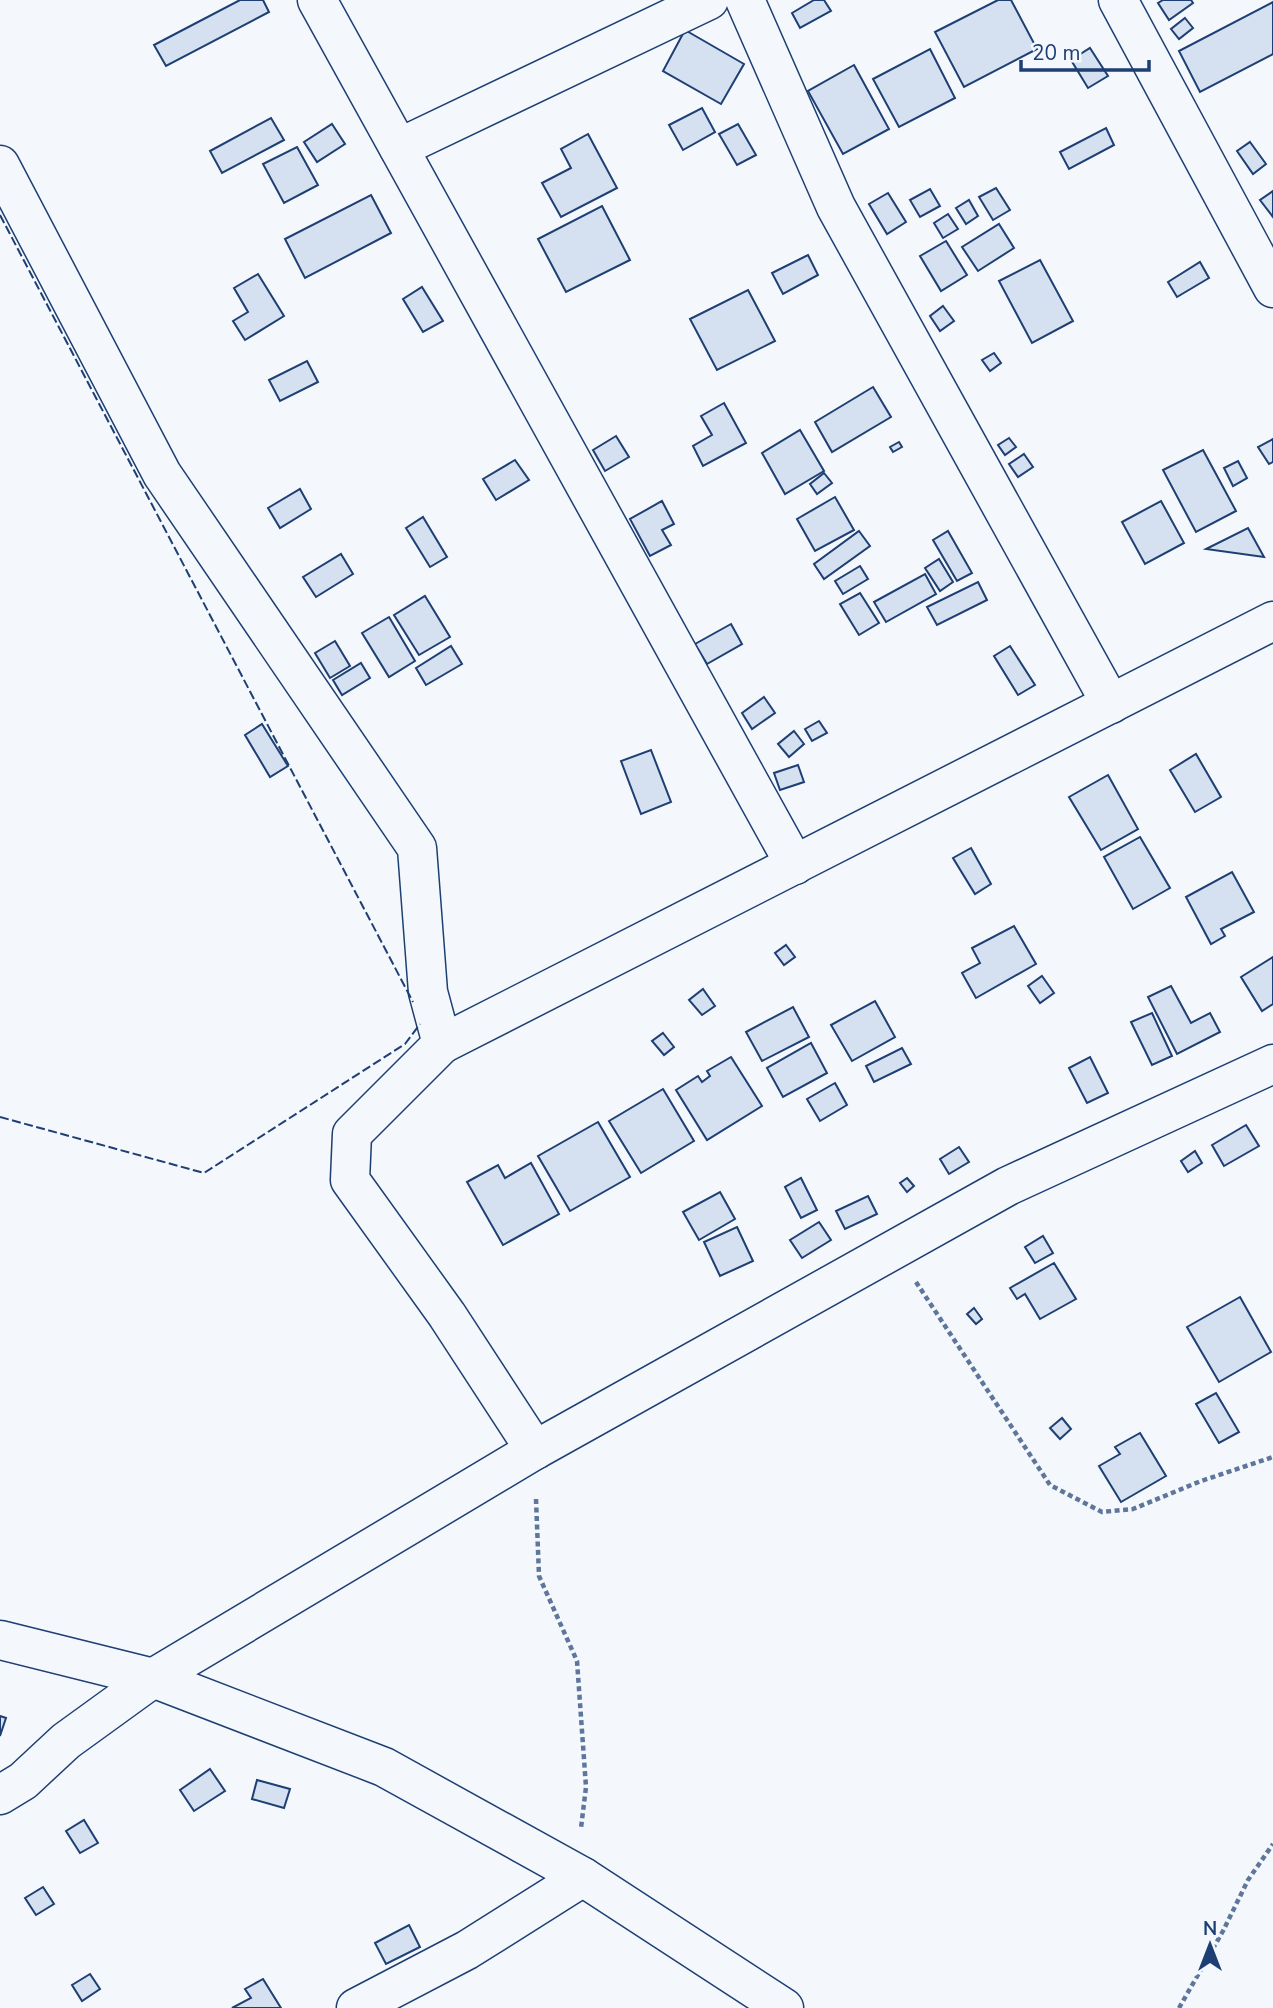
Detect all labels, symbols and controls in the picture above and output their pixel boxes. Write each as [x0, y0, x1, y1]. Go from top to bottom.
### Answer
scale bar [1021, 28, 1149, 72]
text: 20 m [1032, 39, 1081, 67]
north arrow [1175, 1910, 1245, 1980]
text: N [1203, 1916, 1217, 1942]

